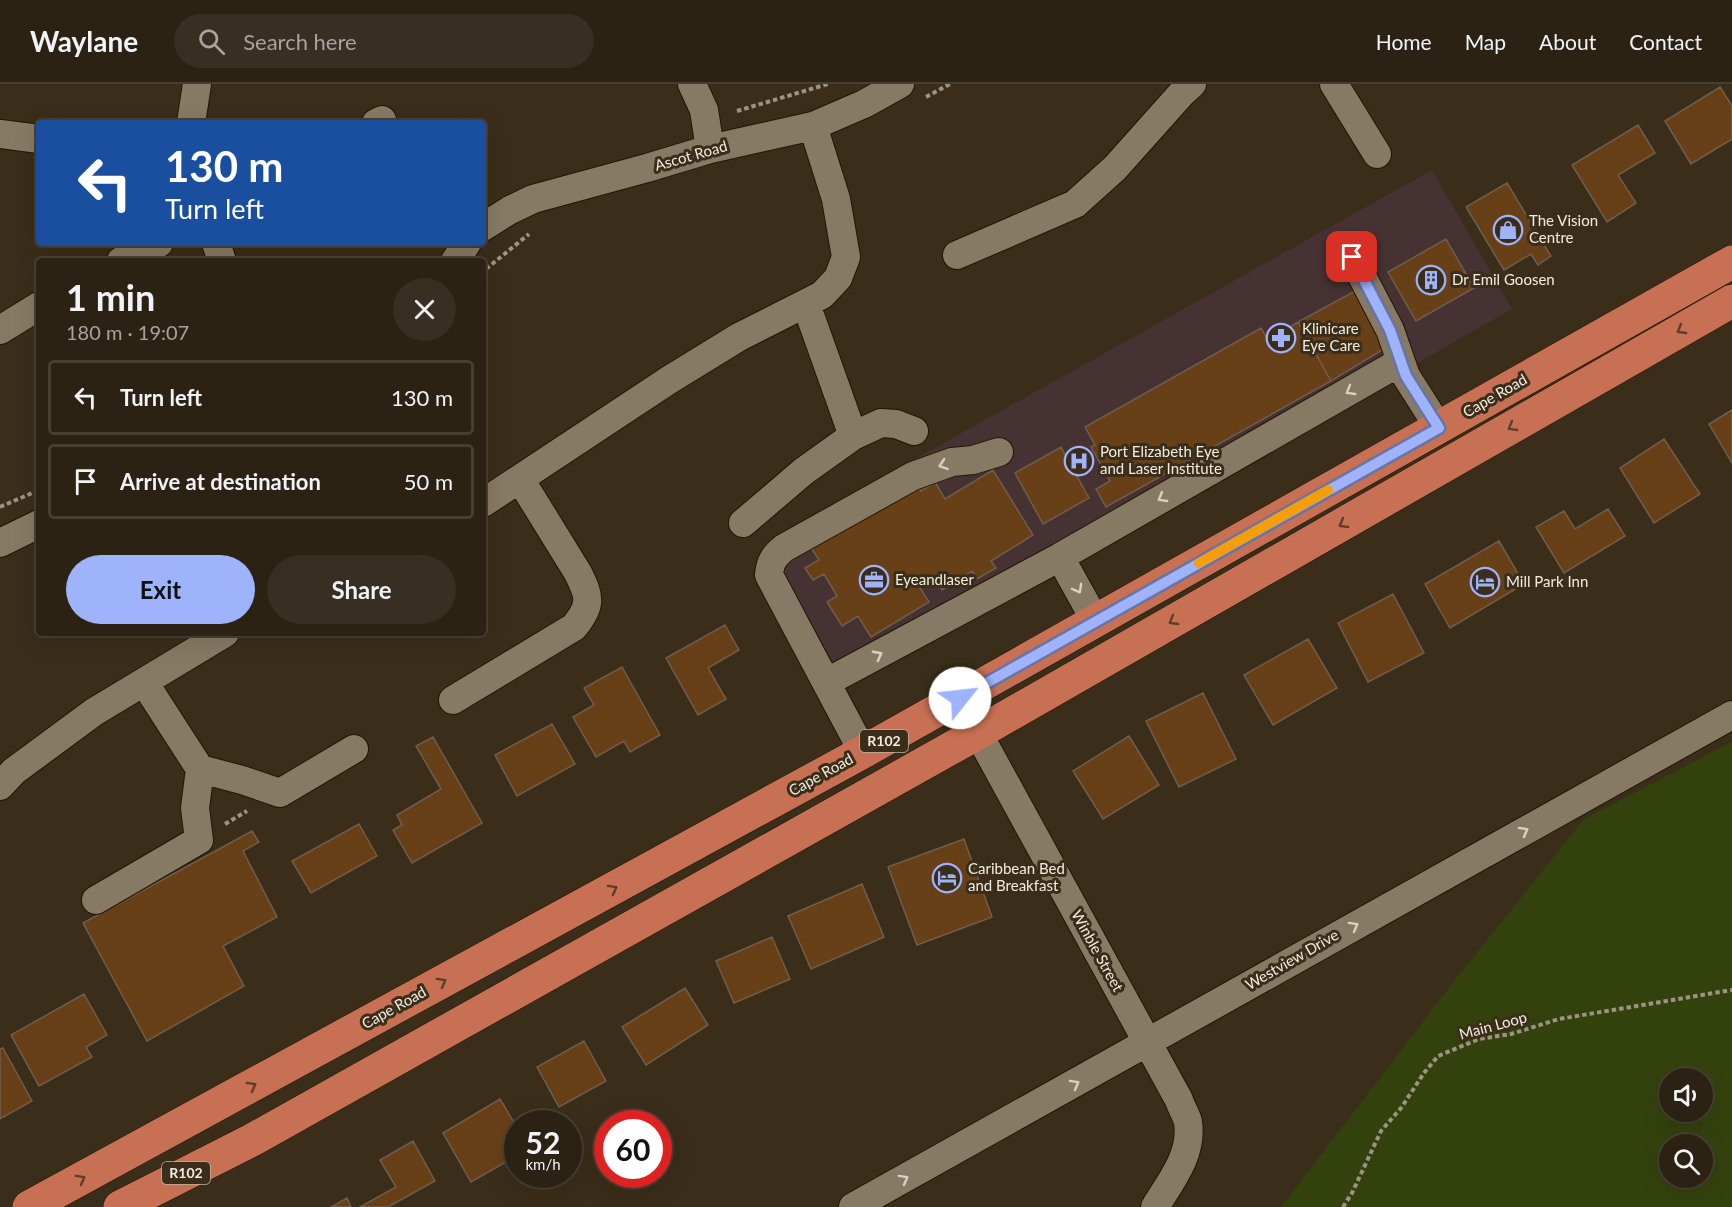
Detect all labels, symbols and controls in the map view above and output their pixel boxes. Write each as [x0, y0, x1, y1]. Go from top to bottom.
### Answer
search box [174, 14, 594, 68]
text: Waylane [30, 24, 138, 58]
icon: search [195, 25, 228, 58]
text: Search here [243, 28, 357, 55]
text: Home [1376, 29, 1432, 54]
text: Map [1465, 29, 1506, 54]
text: About [1539, 29, 1596, 54]
text: Contact [1629, 29, 1702, 54]
street label: Ascot Road [652, 136, 729, 174]
text: 130 m [165, 141, 283, 191]
icon: left [66, 144, 144, 222]
text: Turn left [165, 192, 264, 225]
place label: The Vision Centre [1529, 211, 1598, 246]
shop icon: The Vision Centre [1492, 214, 1524, 246]
pin [1326, 231, 1377, 282]
icon: arrive [1335, 240, 1368, 273]
building icon: Dr Emil Goosen [1415, 264, 1447, 296]
place label: Dr Emil Goosen [1452, 270, 1555, 288]
text: 1 min [66, 275, 155, 319]
button: close [393, 278, 456, 341]
place label: Klinicare Eye Care [1302, 319, 1360, 354]
text: 180 m · 19:07 [66, 320, 189, 344]
pharmacy icon: Klinicare Eye Care [1265, 322, 1297, 354]
one-way arrow [1677, 323, 1687, 335]
street label: Cape Road [1459, 370, 1530, 421]
icon: left [69, 381, 102, 414]
text: Turn left [120, 384, 202, 411]
text: 130 m [391, 384, 453, 411]
one-way arrow [1346, 384, 1356, 395]
one-way arrow [1508, 420, 1518, 431]
place label: Port Elizabeth Eye and Laser Institute [1100, 442, 1222, 477]
hospital icon: Port Elizabeth Eye and Laser Institute [1063, 445, 1095, 477]
one-way arrow [938, 458, 949, 471]
icon: arrive [69, 465, 102, 498]
text: Arrive at destination [120, 468, 321, 495]
text: 50 m [404, 468, 453, 495]
one-way arrow [1158, 491, 1168, 502]
one-way arrow [1339, 517, 1349, 528]
button: Exit [66, 555, 255, 624]
button: Share [267, 555, 456, 624]
office icon: Eyeandlaser [858, 564, 890, 596]
hotel icon: Mill Park Inn [1469, 566, 1501, 598]
place label: Eyeandlaser [895, 570, 974, 588]
place label: Mill Park Inn [1506, 572, 1588, 590]
one-way arrow [1071, 583, 1082, 593]
one-way arrow [1169, 613, 1179, 625]
one-way arrow [872, 650, 883, 662]
position arrow [928, 666, 992, 730]
road number: R102 [860, 730, 908, 752]
street label: Cape Road [785, 749, 856, 799]
one-way arrow [1518, 827, 1528, 838]
place label: Caribbean Bed and Breakfast [968, 859, 1065, 894]
hotel icon: Caribbean Bed and Breakfast [931, 862, 963, 894]
one-way arrow [607, 885, 617, 896]
street label: Winble Street [1068, 907, 1128, 995]
one-way arrow [1348, 921, 1358, 933]
street label: Westview Drive [1242, 925, 1341, 993]
one-way arrow [435, 978, 446, 989]
street label: Cape Road [358, 982, 429, 1032]
street label: Main Loop [1457, 1007, 1529, 1043]
map controls [1659, 1068, 1713, 1188]
button: sound [1659, 1068, 1713, 1122]
one-way arrow [1068, 1080, 1079, 1091]
one-way arrow [246, 1082, 256, 1093]
speed limit sign: 60 [594, 1110, 672, 1188]
text: 52 [526, 1124, 560, 1160]
button: search [1659, 1134, 1713, 1188]
text: km/h [525, 1155, 561, 1173]
road number: R102 [162, 1162, 210, 1184]
one-way arrow [898, 1174, 908, 1186]
one-way arrow [75, 1175, 85, 1186]

